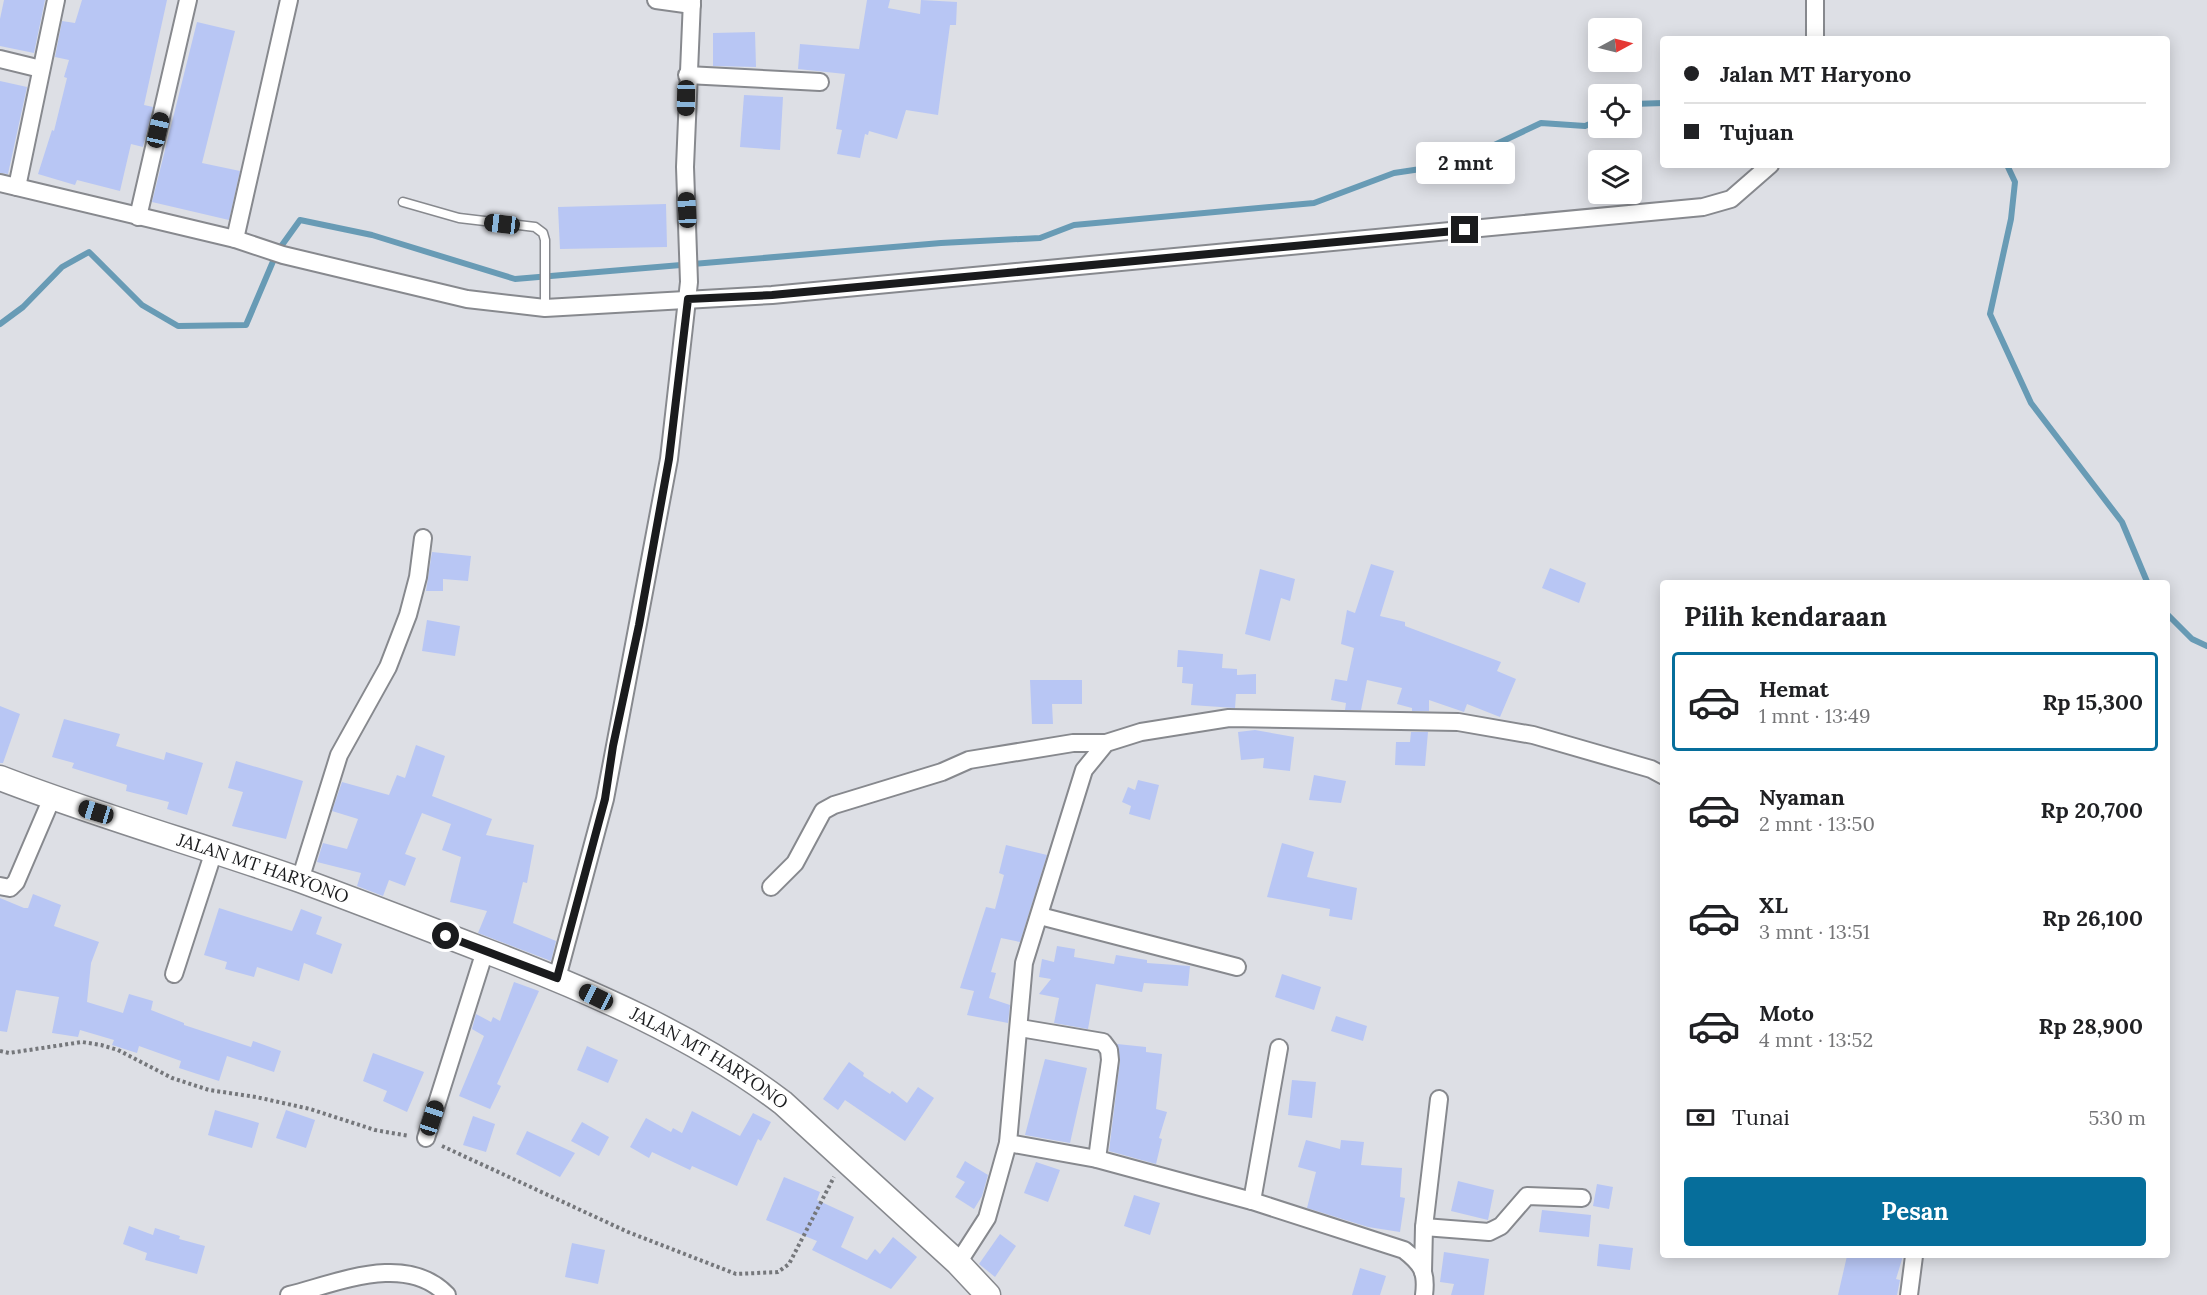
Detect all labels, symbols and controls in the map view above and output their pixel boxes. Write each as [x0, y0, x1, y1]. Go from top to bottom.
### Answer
north arrow [1588, 18, 1642, 72]
map controls [1588, 18, 1642, 204]
text: Jalan MT Haryono [1720, 60, 1911, 88]
car [677, 80, 695, 116]
button: locate [1588, 84, 1642, 138]
car [145, 110, 171, 150]
text: Tujuan [1720, 118, 1794, 146]
callout: 2 mnt [1416, 143, 1514, 185]
text: 2 mnt [1438, 150, 1493, 175]
button: layers [1588, 150, 1642, 204]
car [677, 192, 697, 228]
car [483, 213, 521, 235]
route end [1451, 216, 1478, 243]
text: Pilih kendaraan [1684, 599, 1887, 633]
icon: car [1687, 675, 1741, 729]
text: Hemat [1759, 675, 1829, 703]
text: Rp 15,300 [2042, 688, 2143, 716]
text: 1 mnt · 13:49 [1759, 703, 1870, 728]
icon: car [1687, 783, 1741, 837]
text: Nyaman [1759, 783, 1845, 811]
text: Rp 20,700 [2041, 796, 2143, 824]
car [76, 798, 116, 826]
text: 2 mnt · 13:50 [1759, 811, 1875, 836]
street label: JALAN MT HARYONO [173, 827, 352, 908]
icon: car [1687, 891, 1741, 945]
text: XL [1759, 891, 1788, 919]
text: Rp 26,100 [2042, 904, 2143, 932]
text: 3 mnt · 13:51 [1759, 919, 1870, 944]
route start [432, 922, 459, 949]
car [576, 981, 616, 1013]
icon: car [1687, 999, 1741, 1053]
text: Moto [1759, 999, 1814, 1027]
street label: JALAN MT HARYONO [626, 1001, 793, 1114]
text: Rp 28,900 [2039, 1012, 2143, 1040]
text: 4 mnt · 13:52 [1759, 1027, 1873, 1052]
car [418, 1098, 446, 1138]
icon: cash [1684, 1101, 1717, 1134]
text: Tunai [1732, 1103, 1790, 1131]
text: 530 m [2088, 1105, 2146, 1130]
button: Pesan [1684, 1177, 2146, 1246]

